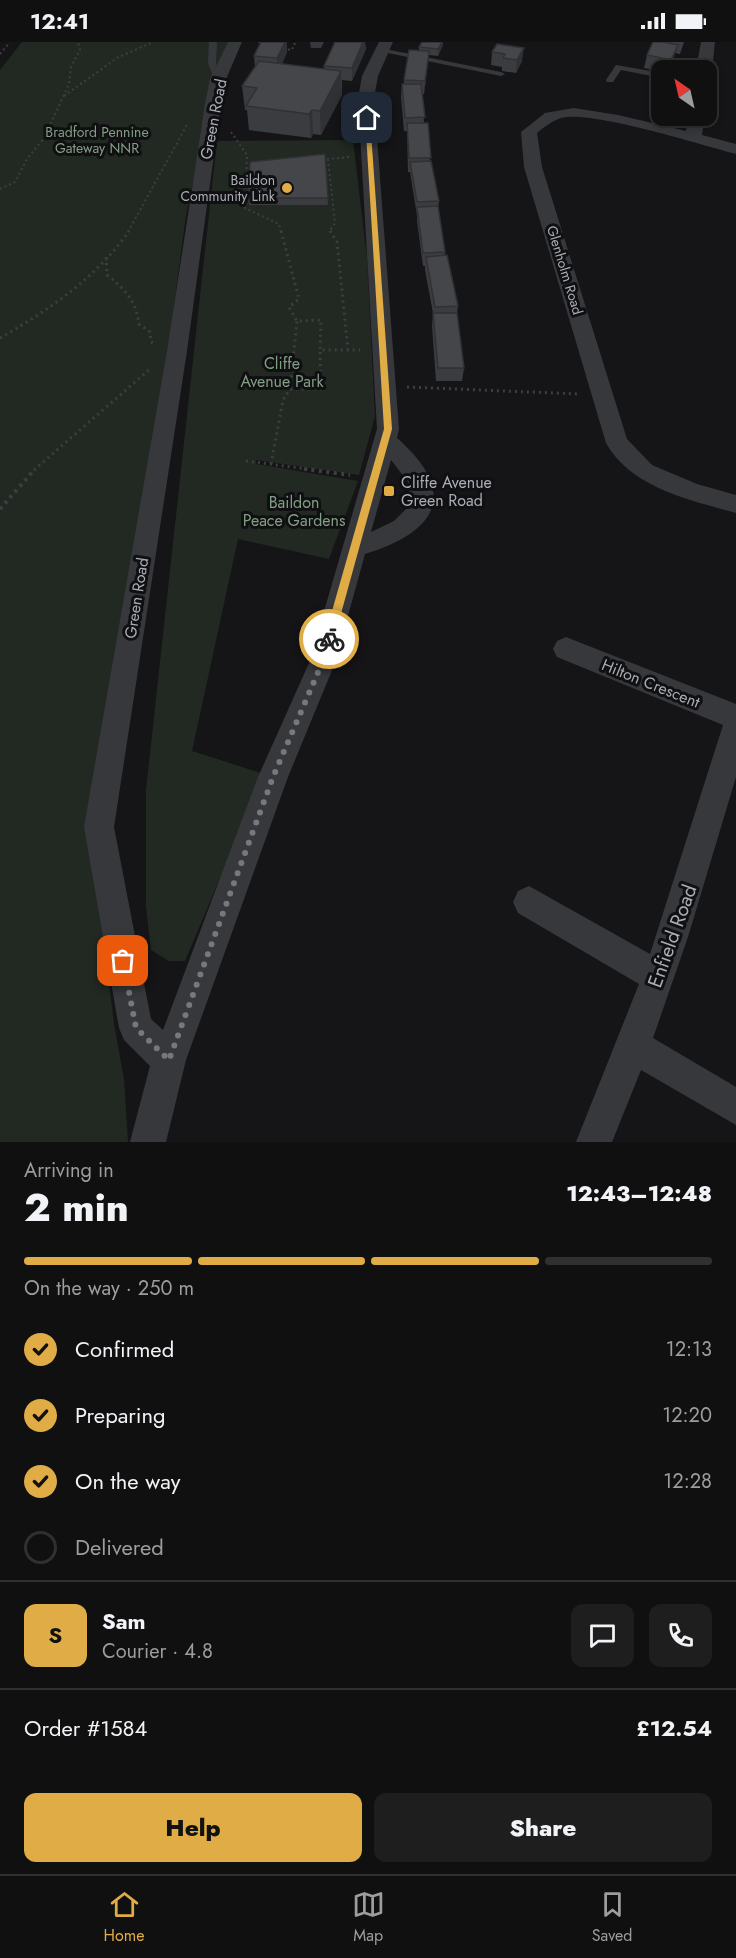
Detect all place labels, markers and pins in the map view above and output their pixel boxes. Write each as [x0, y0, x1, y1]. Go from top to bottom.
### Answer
pin [341, 92, 392, 143]
place label: Baildon Community Link [180, 170, 276, 206]
marker: Baildon Community Link [280, 181, 294, 195]
place label: Cliffe Avenue Green Road [401, 471, 492, 512]
marker: Cliffe Avenue Green Road [382, 484, 396, 498]
pin [97, 935, 148, 986]

